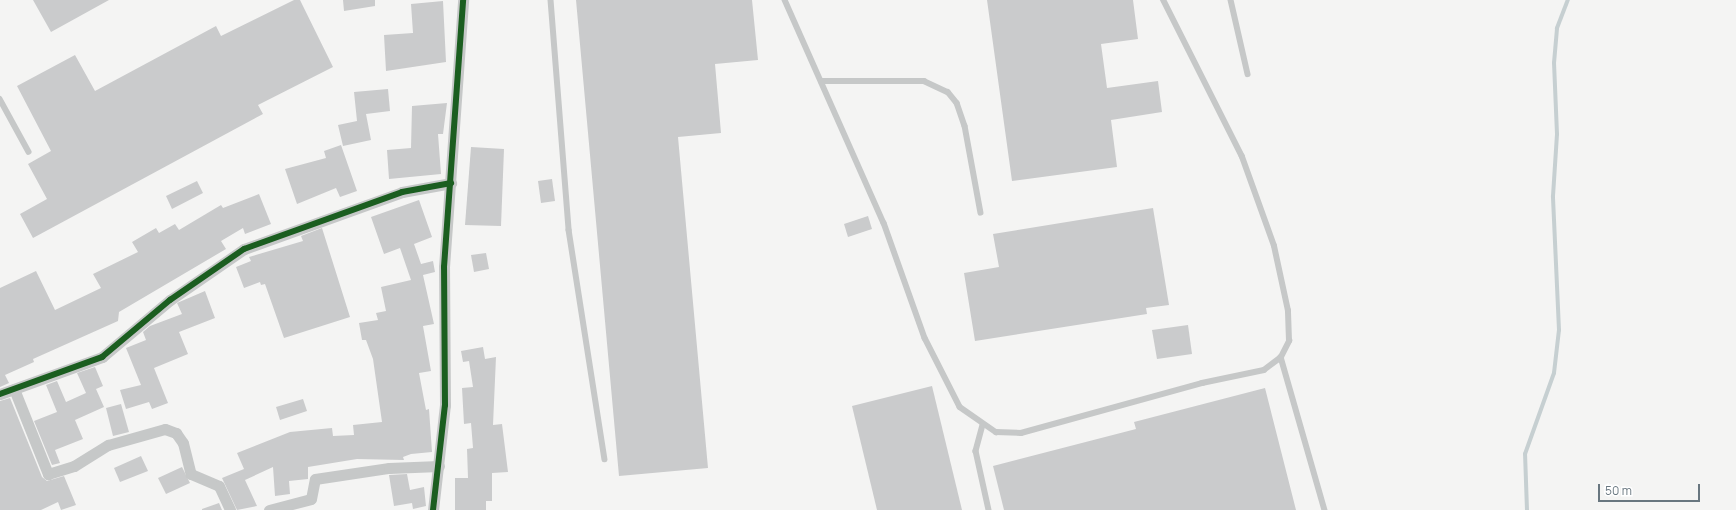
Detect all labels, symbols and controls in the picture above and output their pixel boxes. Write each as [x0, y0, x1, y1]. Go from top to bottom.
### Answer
scale bar [1600, 476, 1702, 502]
text: 50 m [1605, 482, 1632, 499]

